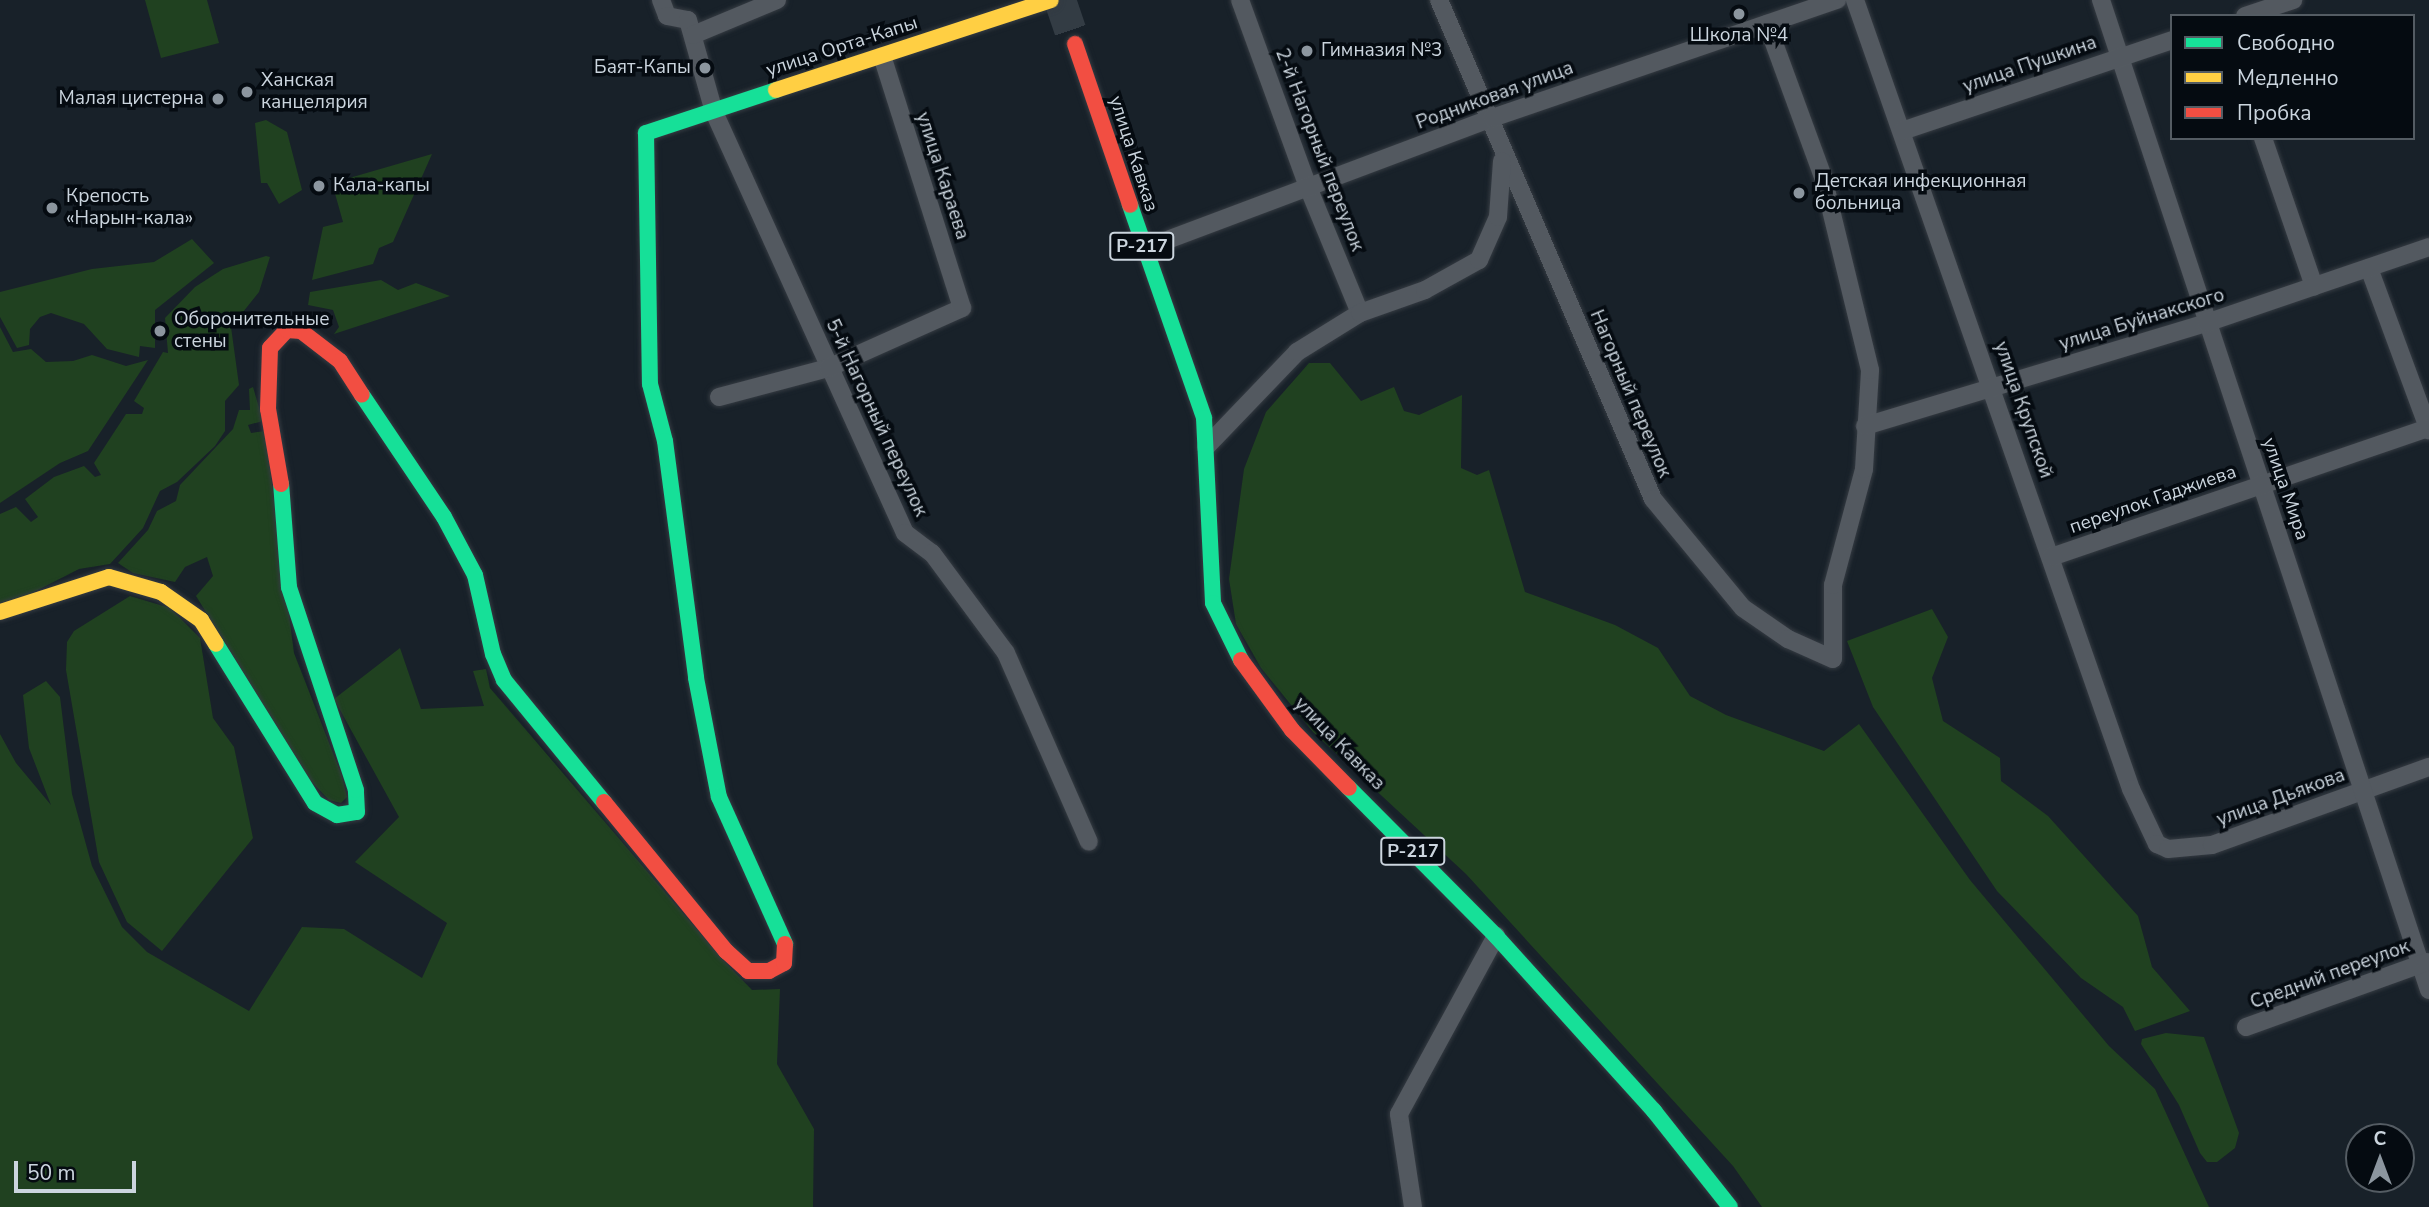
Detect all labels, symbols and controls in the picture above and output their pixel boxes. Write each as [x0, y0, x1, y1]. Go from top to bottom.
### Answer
marker: Школа №4 [1731, 6, 1747, 22]
street label: улица Орта-Капы [763, 12, 921, 82]
legend [2170, 14, 2415, 140]
place label: Школа №4 [1690, 25, 1788, 47]
text: Свободно [2237, 29, 2335, 57]
street label: улица Пушкина [1960, 31, 2100, 99]
place label: Гимназия №3 [1321, 40, 1442, 62]
marker: Гимназия №3 [1299, 43, 1315, 59]
street label: 2-й Нагорный переулок [1270, 45, 1368, 255]
place label: Баят-Капы [594, 57, 691, 79]
street label: Родниковая улица [1413, 57, 1577, 135]
marker: Баят-Капы [697, 60, 713, 76]
text: Медленно [2237, 64, 2339, 92]
place label: Ханская канцелярия [261, 70, 368, 114]
marker: Ханская канцелярия [239, 84, 255, 100]
place label: Малая цистерна [58, 88, 204, 110]
marker: Малая цистерна [210, 91, 226, 107]
street label: улица Кавказ [1104, 93, 1162, 215]
text: Пробка [2237, 99, 2311, 127]
street label: улица Караева [911, 109, 973, 243]
place label: Детская инфекционная больница [1815, 171, 2026, 215]
place label: Кала-капы [333, 175, 430, 197]
marker: Кала-капы [311, 178, 327, 194]
marker: Детская инфекционная больница [1789, 183, 1809, 203]
place label: Крепость «Нарын-кала» [66, 186, 193, 230]
marker: Крепость «Нарын-кала» [44, 200, 60, 216]
road number: Р-217 [1109, 232, 1175, 260]
street label: улица Буйнакского [2057, 284, 2227, 356]
street label: Нагорный переулок [1584, 307, 1676, 481]
place label: Оборонительные стены [174, 309, 329, 353]
street label: 5-й Нагорный переулок [820, 316, 932, 520]
marker: Оборонительные стены [152, 323, 168, 339]
street label: улица Крупской [1989, 339, 2057, 481]
street label: улица Мира [2257, 435, 2313, 543]
street label: переулок Гаджиева [2067, 461, 2239, 539]
street label: улица Кавказ [1289, 693, 1389, 795]
street label: улица Дьякова [2214, 764, 2348, 832]
road number: Р-217 [1380, 836, 1446, 866]
street label: Средний переулок [2247, 936, 2413, 1014]
north arrow [2345, 1123, 2415, 1193]
text: С [2374, 1126, 2386, 1152]
scale bar [18, 1148, 140, 1192]
text: 50 m [27, 1159, 76, 1187]

